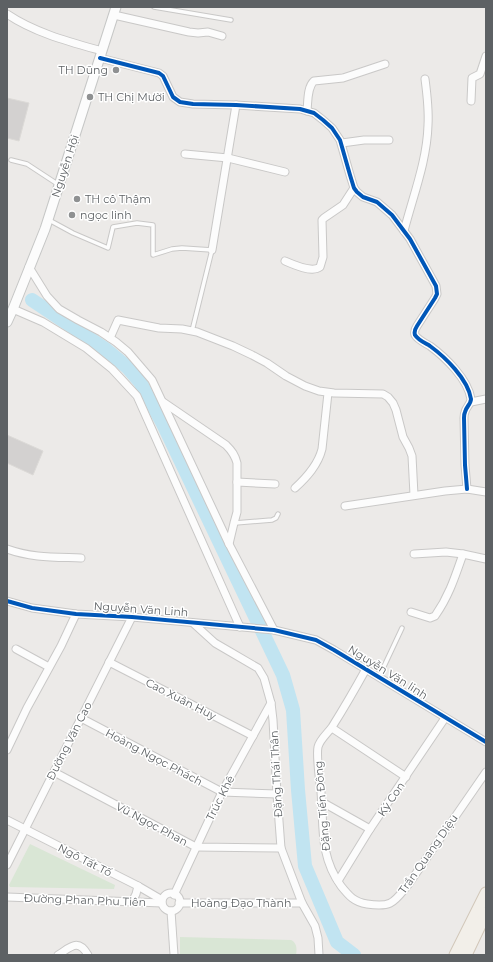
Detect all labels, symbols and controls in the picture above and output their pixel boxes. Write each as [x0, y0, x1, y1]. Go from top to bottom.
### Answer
place label: TH Dũng [58, 63, 108, 77]
marker: TH Dũng [111, 65, 121, 75]
place label: TH Chị Mười [98, 90, 165, 104]
marker: TH Chị Mười [85, 92, 95, 102]
street label: Nguyễn Hội [48, 133, 82, 199]
place label: TH cô Thậm [85, 192, 151, 206]
marker: TH cô Thậm [72, 194, 82, 204]
place label: ngọc linh [80, 208, 132, 222]
marker: ngọc linh [67, 210, 77, 220]
street label: Nguyễn Văn Linh [93, 599, 189, 619]
street label: Nguyễn Văn linh [346, 642, 430, 702]
street label: Cao Xuân Huy [143, 675, 219, 723]
street label: Đường Văn Cao [43, 699, 95, 783]
street label: Hoàng Ngọc Phách [103, 725, 205, 789]
street label: Đặng Thái Thân [267, 730, 285, 818]
street label: Đặng Tiến Đông [311, 760, 333, 852]
street label: Trúc Khê [203, 773, 238, 823]
street label: Ký Con [374, 779, 408, 819]
street label: Vũ Ngọc Phan [114, 799, 190, 849]
street label: Trần Quang Diệu [395, 811, 461, 897]
street label: Ngô Tất Tố [56, 840, 114, 880]
street label: Đường Phan Phu Tiên [24, 891, 146, 909]
street label: Hoàng Đạo Thành [191, 896, 291, 910]

